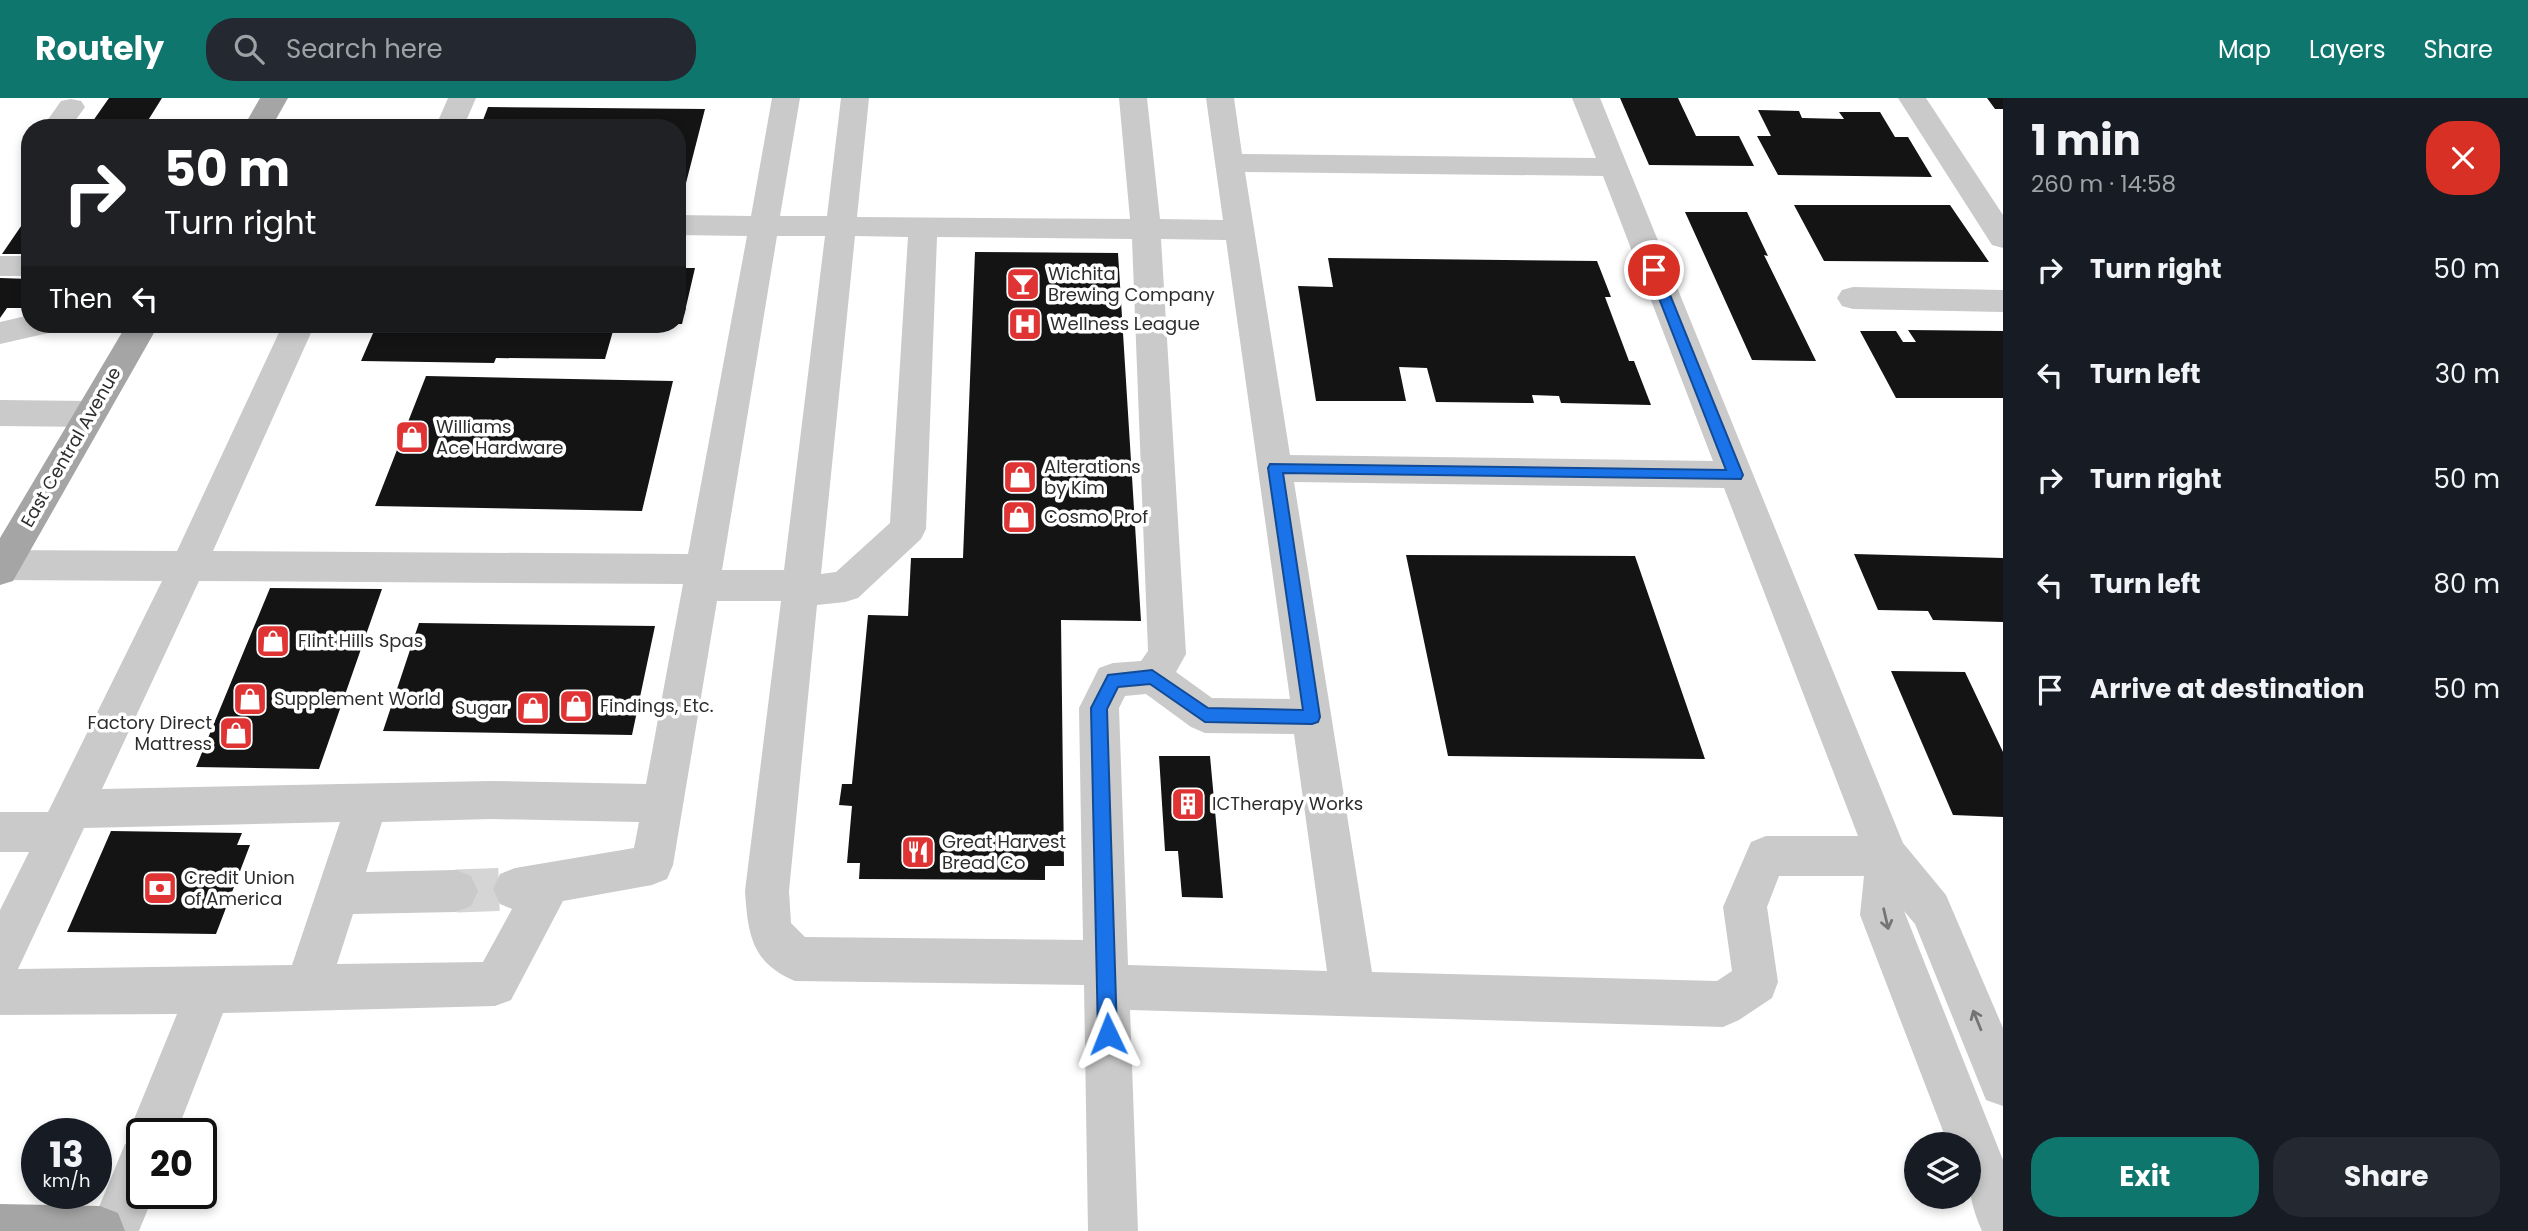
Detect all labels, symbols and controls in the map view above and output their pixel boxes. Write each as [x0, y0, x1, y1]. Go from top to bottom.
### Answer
search box [206, 18, 696, 81]
text: Routely [35, 25, 164, 72]
icon: search [230, 30, 268, 68]
text: Search here [286, 31, 443, 67]
text: Map [2218, 33, 2271, 66]
text: Layers [2309, 33, 2385, 66]
text: Share [2423, 33, 2493, 66]
text: 1 min [2031, 111, 2141, 170]
button: close [2426, 121, 2500, 195]
text: 50 m [164, 135, 290, 203]
icon: right [49, 147, 140, 238]
text: 260 m · 14:58 [2031, 168, 2176, 200]
text: Turn right [164, 200, 316, 245]
pin [1624, 240, 1684, 300]
icon: arrive [1635, 251, 1673, 289]
icon: right [2031, 251, 2069, 289]
text: Turn right [2090, 251, 2222, 287]
text: 50 m [2434, 251, 2500, 287]
place label: Wichita Brewing Company [1048, 261, 1215, 307]
bar icon: Wichita Brewing Company [1004, 265, 1042, 303]
icon: left [126, 280, 164, 318]
text: Then [49, 281, 112, 317]
hospital icon: Wellness League [1006, 305, 1044, 343]
place label: Wellness League [1050, 311, 1200, 336]
icon: left [2031, 356, 2069, 394]
text: Turn left [2090, 356, 2201, 392]
text: 30 m [2435, 356, 2500, 392]
street label: East Central Avenue [14, 362, 127, 531]
place label: Williams Ace Hardware [436, 414, 563, 460]
shop icon: Williams Ace Hardware [393, 418, 431, 456]
place label: Alterations by Kim [1044, 454, 1141, 500]
shop icon: Alterations by Kim [1001, 458, 1039, 496]
icon: right [2031, 461, 2069, 499]
text: Turn right [2090, 461, 2222, 497]
text: 50 m [2434, 461, 2500, 497]
shop icon: Cosmo Prof [1000, 498, 1038, 536]
place label: Cosmo Prof [1044, 504, 1148, 529]
icon: left [2031, 566, 2069, 604]
text: Turn left [2090, 566, 2201, 602]
text: 80 m [2434, 566, 2500, 602]
shop icon: Flint Hills Spas [254, 622, 292, 660]
place label: Flint Hills Spas [298, 628, 423, 653]
icon: arrive [2031, 671, 2069, 709]
text: Arrive at destination [2090, 671, 2365, 707]
text: 50 m [2434, 671, 2500, 707]
shop icon: Supplement World [231, 680, 269, 718]
place label: Supplement World [274, 686, 441, 711]
shop icon: Findings, Etc. [557, 687, 595, 725]
shop icon: Sugar [514, 689, 552, 727]
place label: Findings, Etc. [600, 693, 714, 718]
place label: Sugar [455, 695, 508, 720]
place label: Factory Direct Mattress [88, 710, 212, 756]
shop icon: Factory Direct Mattress [217, 714, 255, 752]
building icon: ICTherapy Works [1169, 785, 1207, 823]
place label: ICTherapy Works [1212, 791, 1363, 816]
place label: Great Harvest Bread Co [942, 829, 1066, 875]
restaurant icon: Great Harvest Bread Co [899, 833, 937, 871]
place label: Credit Union of America [184, 865, 295, 911]
bank icon: Credit Union of America [141, 869, 179, 907]
one-way arrow [1880, 907, 1893, 930]
position arrow [1071, 997, 1145, 1071]
one-way arrow [1970, 1009, 1983, 1031]
speed limit sign: 20 [126, 1118, 217, 1209]
text: 13 [49, 1130, 84, 1179]
map controls [1904, 1132, 1981, 1209]
button: layers [1904, 1132, 1981, 1209]
button: Exit [2031, 1137, 2259, 1217]
button: Share [2273, 1137, 2500, 1217]
text: km/h [43, 1168, 90, 1193]

